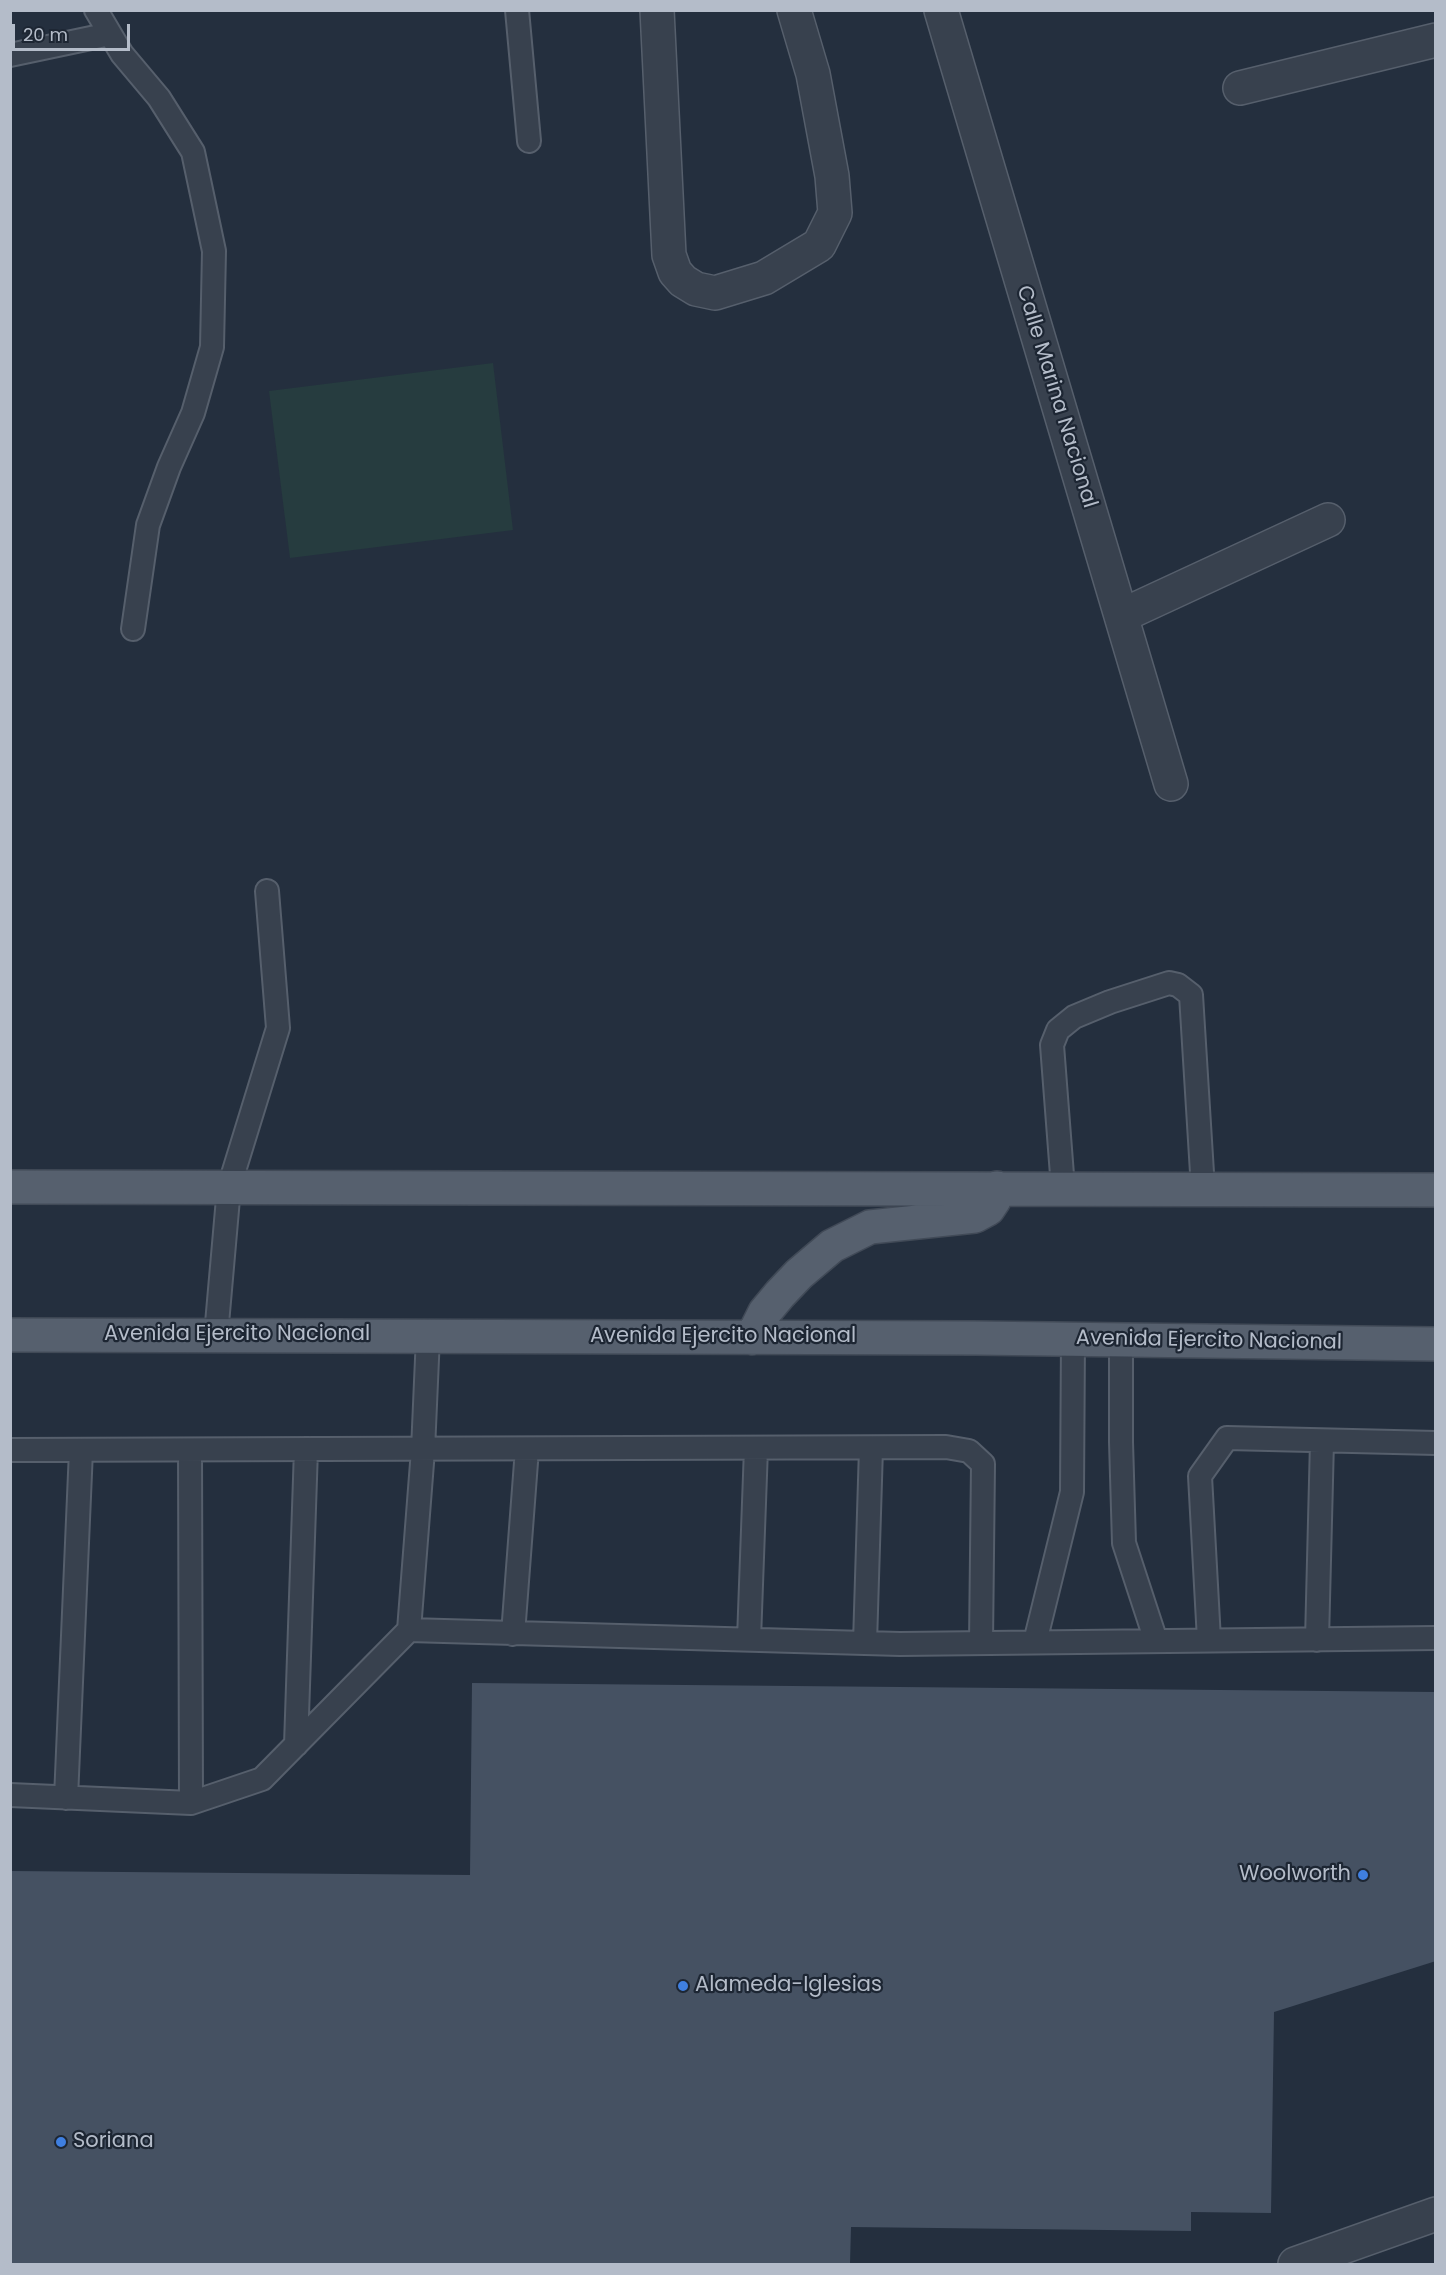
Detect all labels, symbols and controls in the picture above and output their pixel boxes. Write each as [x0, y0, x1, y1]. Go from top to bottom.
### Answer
scale bar [15, 12, 134, 50]
text: 20 m [23, 22, 68, 47]
street label: Calle Marina Nacional [1010, 283, 1102, 511]
street label: Avenida Ejercito Nacional [104, 1322, 370, 1348]
street label: Avenida Ejercito Nacional [590, 1324, 856, 1350]
street label: Avenida Ejercito Nacional [1076, 1326, 1342, 1356]
place label: Woolworth [1239, 1862, 1351, 1888]
marker: Woolworth [1356, 1868, 1370, 1882]
place label: Alameda-Iglesias [695, 1973, 882, 1999]
marker: Alameda-Iglesias [676, 1979, 690, 1993]
place label: Soriana [73, 2129, 154, 2155]
marker: Soriana [54, 2135, 68, 2149]

